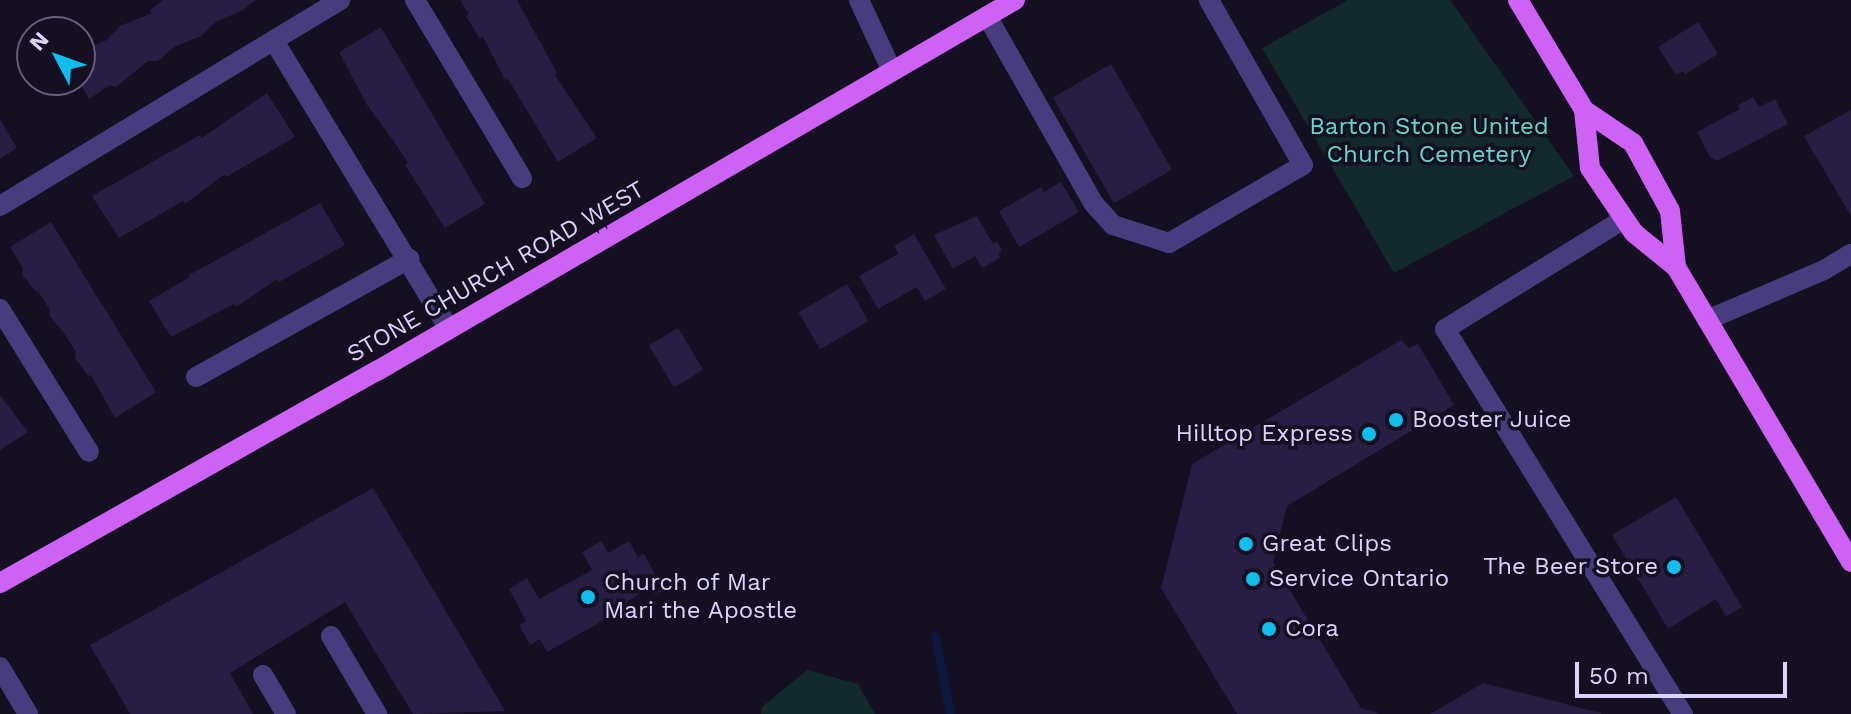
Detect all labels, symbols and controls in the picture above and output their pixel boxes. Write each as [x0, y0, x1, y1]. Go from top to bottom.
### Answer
north arrow [16, 16, 96, 96]
text: N [24, 27, 54, 56]
park label: Barton Stone United Church Cemetery [1309, 113, 1549, 169]
street label: STONE CHURCH ROAD WEST [342, 175, 650, 369]
place label: Booster Juice [1412, 406, 1573, 434]
marker: Booster Juice [1387, 411, 1405, 429]
place label: Hilltop Express [1175, 420, 1353, 448]
marker: Hilltop Express [1360, 425, 1378, 443]
place label: Great Clips [1262, 530, 1392, 558]
marker: Great Clips [1237, 535, 1255, 553]
place label: The Beer Store [1483, 553, 1658, 581]
marker: The Beer Store [1665, 558, 1683, 576]
place label: Service Ontario [1269, 565, 1449, 593]
place label: Church of Mar Mari the Apostle [604, 569, 798, 625]
marker: Service Ontario [1244, 570, 1262, 588]
marker: Church of Mar Mari the Apostle [579, 588, 597, 606]
place label: Cora [1285, 615, 1339, 643]
marker: Cora [1260, 620, 1278, 638]
scale bar [1579, 646, 1791, 696]
text: 50 m [1589, 662, 1649, 690]

